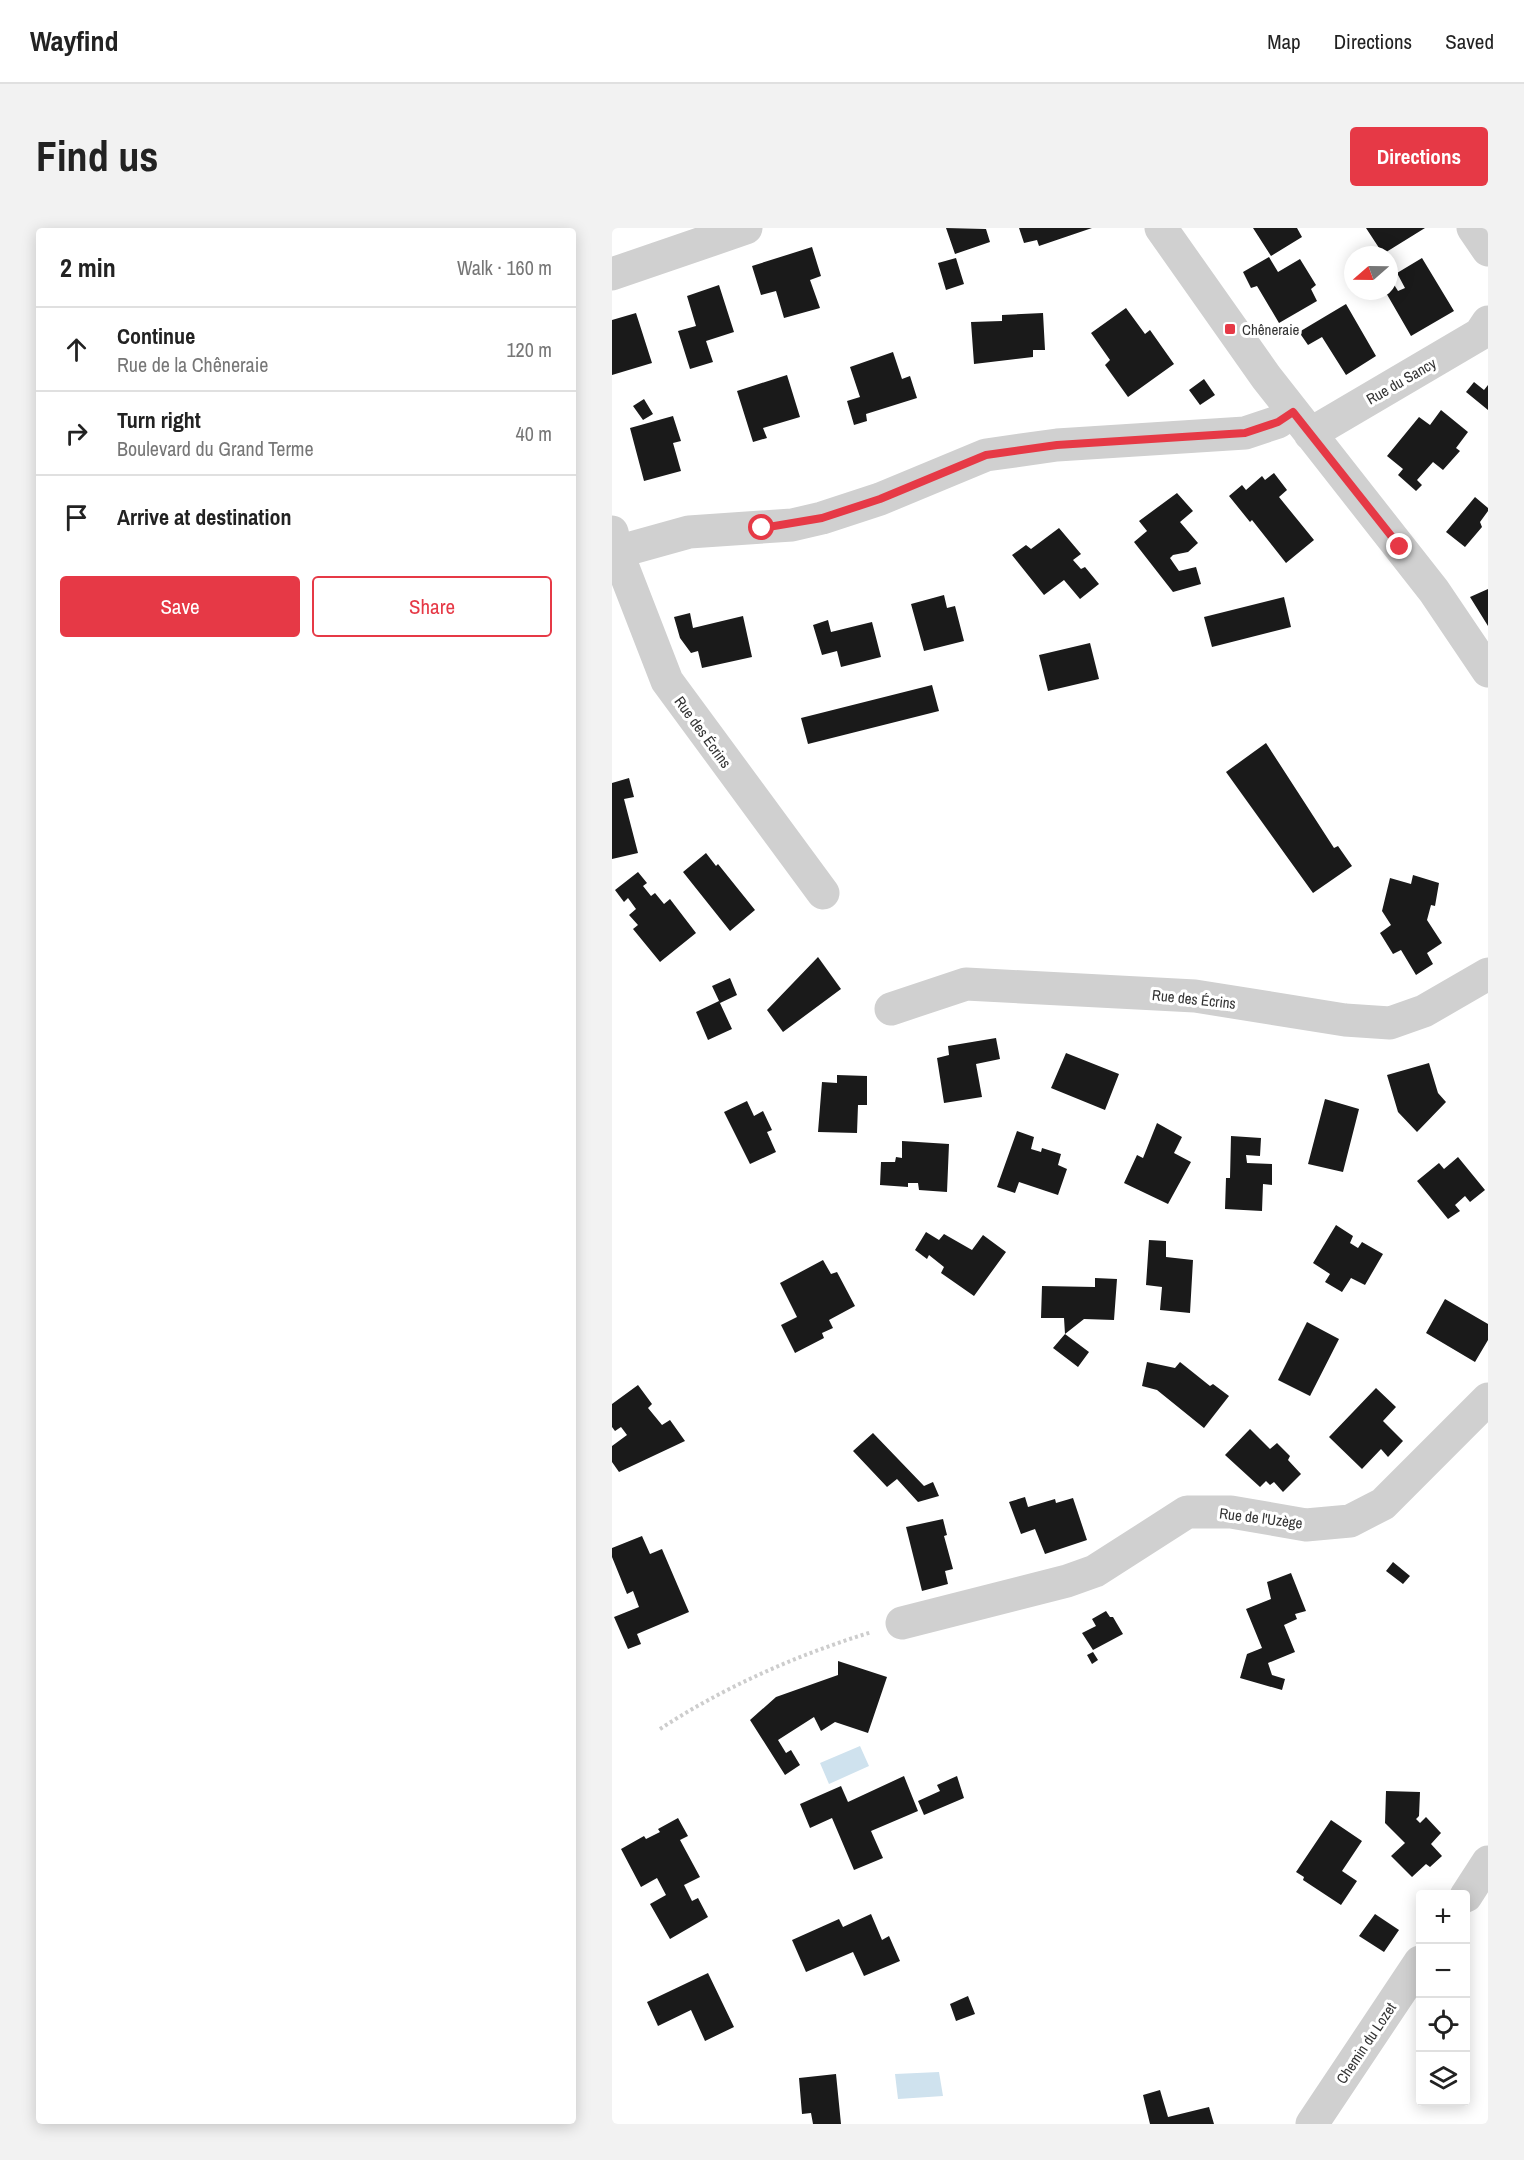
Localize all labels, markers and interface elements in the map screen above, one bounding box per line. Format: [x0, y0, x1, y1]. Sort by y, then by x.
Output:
text: Wayfind [30, 22, 118, 60]
text: Map [1267, 27, 1301, 56]
text: Directions [1334, 27, 1412, 56]
text: Saved [1445, 27, 1494, 56]
button: Directions [1350, 127, 1488, 186]
text: Find us [36, 128, 158, 184]
north arrow [1344, 246, 1398, 300]
text: 2 min [60, 250, 116, 285]
text: Walk · 160 m [457, 254, 552, 281]
place label: Chêneraie [1242, 319, 1300, 340]
text: Continue [117, 321, 195, 351]
marker: Chêneraie [1223, 322, 1237, 336]
icon: ahead [60, 333, 93, 366]
text: 120 m [506, 336, 552, 363]
text: Rue de la Chêneraie [117, 351, 268, 378]
street label: Rue du Sancy [1362, 352, 1440, 409]
text: Turn right [117, 405, 201, 435]
icon: right [60, 417, 93, 450]
text: 40 m [516, 420, 552, 447]
text: Boulevard du Grand Terme [117, 435, 314, 462]
icon: arrive [60, 501, 93, 534]
text: Arrive at destination [117, 502, 291, 532]
route start [748, 514, 774, 540]
route end [1386, 533, 1412, 559]
button: Save [60, 576, 300, 637]
button: Share [312, 576, 552, 637]
street label: Rue des Écrins [670, 692, 736, 772]
street label: Rue des Écrins [1151, 984, 1237, 1014]
street label: Rue de l'Uzège [1218, 1502, 1304, 1534]
map controls [1416, 1890, 1470, 2106]
button: + [1416, 1890, 1470, 1944]
button: − [1416, 1944, 1470, 1998]
street label: Chemin du Lozet [1331, 1998, 1401, 2088]
button: locate [1416, 1998, 1470, 2052]
button: layers [1416, 2052, 1470, 2106]

